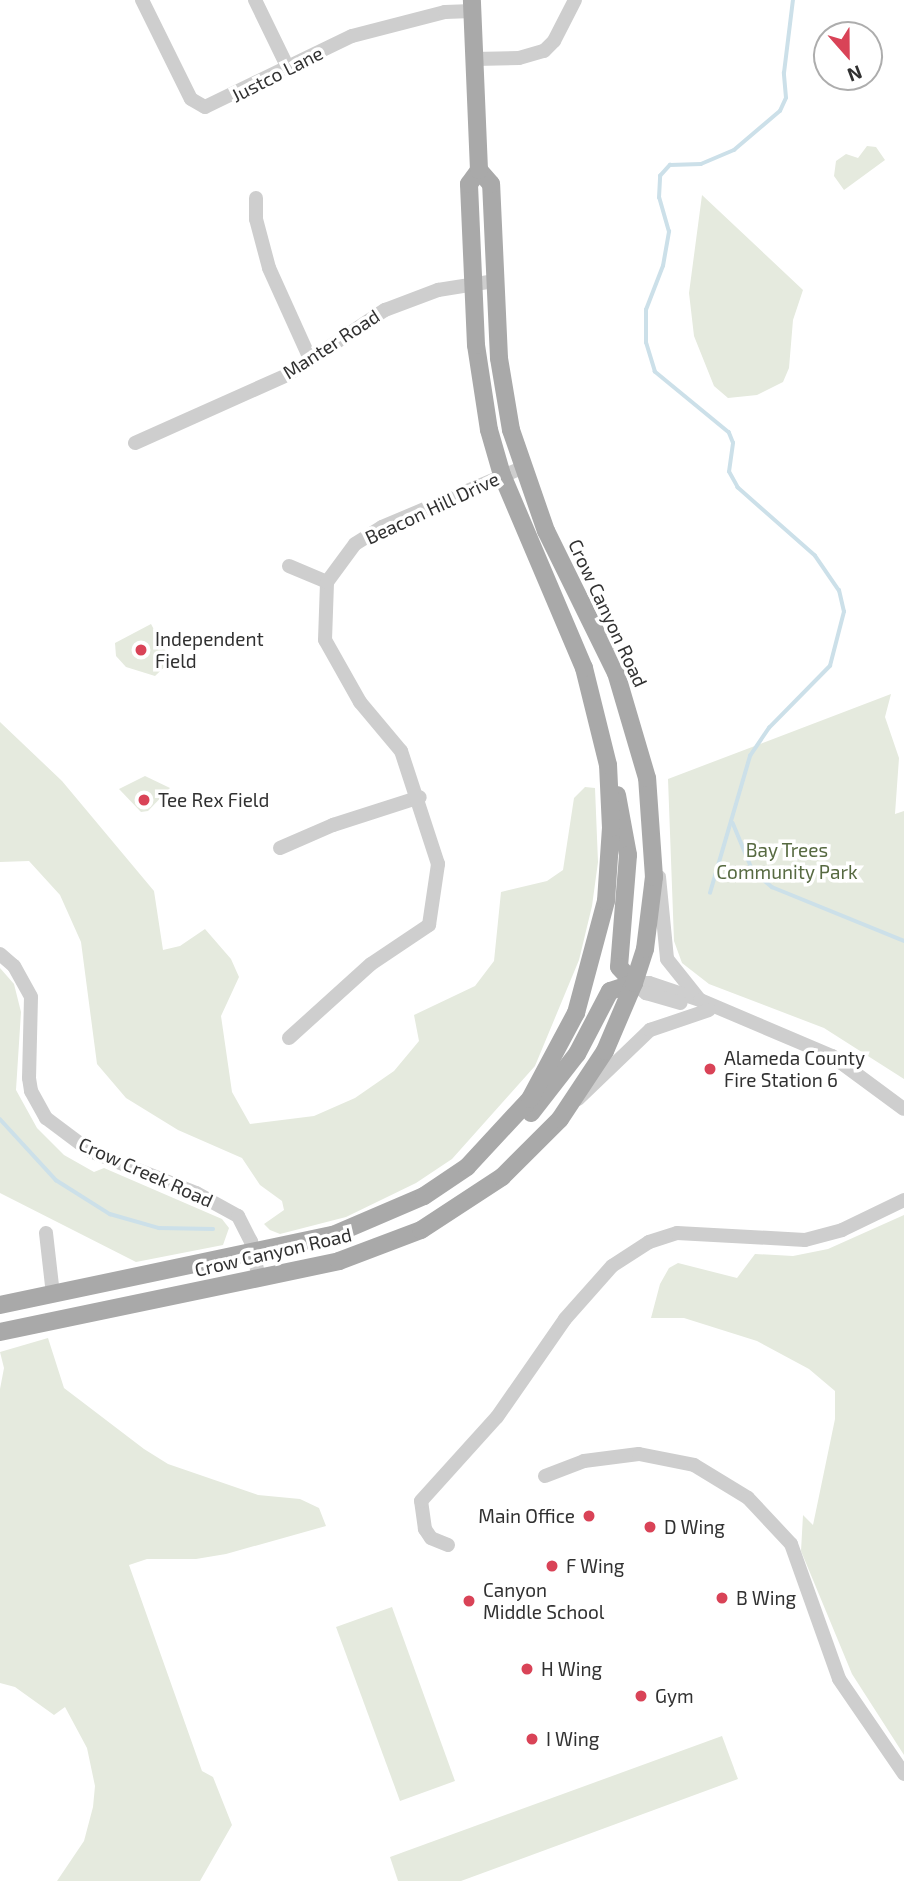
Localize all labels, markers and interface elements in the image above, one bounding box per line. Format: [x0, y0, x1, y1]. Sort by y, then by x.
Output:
north arrow [813, 21, 883, 91]
street label: Justco Lane [227, 41, 327, 107]
text: N [844, 61, 866, 87]
street label: Manter Road [278, 304, 384, 384]
street label: Beacon Hill Drive [361, 467, 503, 549]
street label: Crow Canyon Road [564, 535, 652, 691]
place label: Independent Field [155, 628, 264, 672]
marker: Independent Field [133, 642, 149, 658]
place label: Tee Rex Field [158, 789, 269, 811]
marker: Tee Rex Field [136, 792, 152, 808]
park label: Bay Trees Community Park [716, 839, 858, 883]
place label: Alameda County Fire Station 6 [724, 1047, 865, 1091]
marker: Alameda County Fire Station 6 [702, 1061, 718, 1077]
street label: Crow Creek Road [75, 1132, 217, 1212]
street label: Crow Canyon Road [192, 1223, 354, 1281]
place label: Main Office [478, 1505, 575, 1527]
marker: Main Office [581, 1508, 597, 1524]
place label: D Wing [664, 1516, 725, 1538]
marker: D Wing [642, 1519, 658, 1535]
place label: F Wing [566, 1555, 625, 1577]
marker: F Wing [544, 1558, 560, 1574]
place label: Canyon Middle School [483, 1579, 604, 1623]
place label: B Wing [736, 1587, 796, 1609]
marker: B Wing [714, 1590, 730, 1606]
marker: Canyon Middle School [461, 1593, 477, 1609]
place label: H Wing [541, 1658, 602, 1680]
marker: H Wing [519, 1661, 535, 1677]
place label: Gym [655, 1685, 694, 1707]
marker: Gym [633, 1688, 649, 1704]
place label: I Wing [546, 1728, 600, 1750]
marker: I Wing [524, 1731, 540, 1747]

